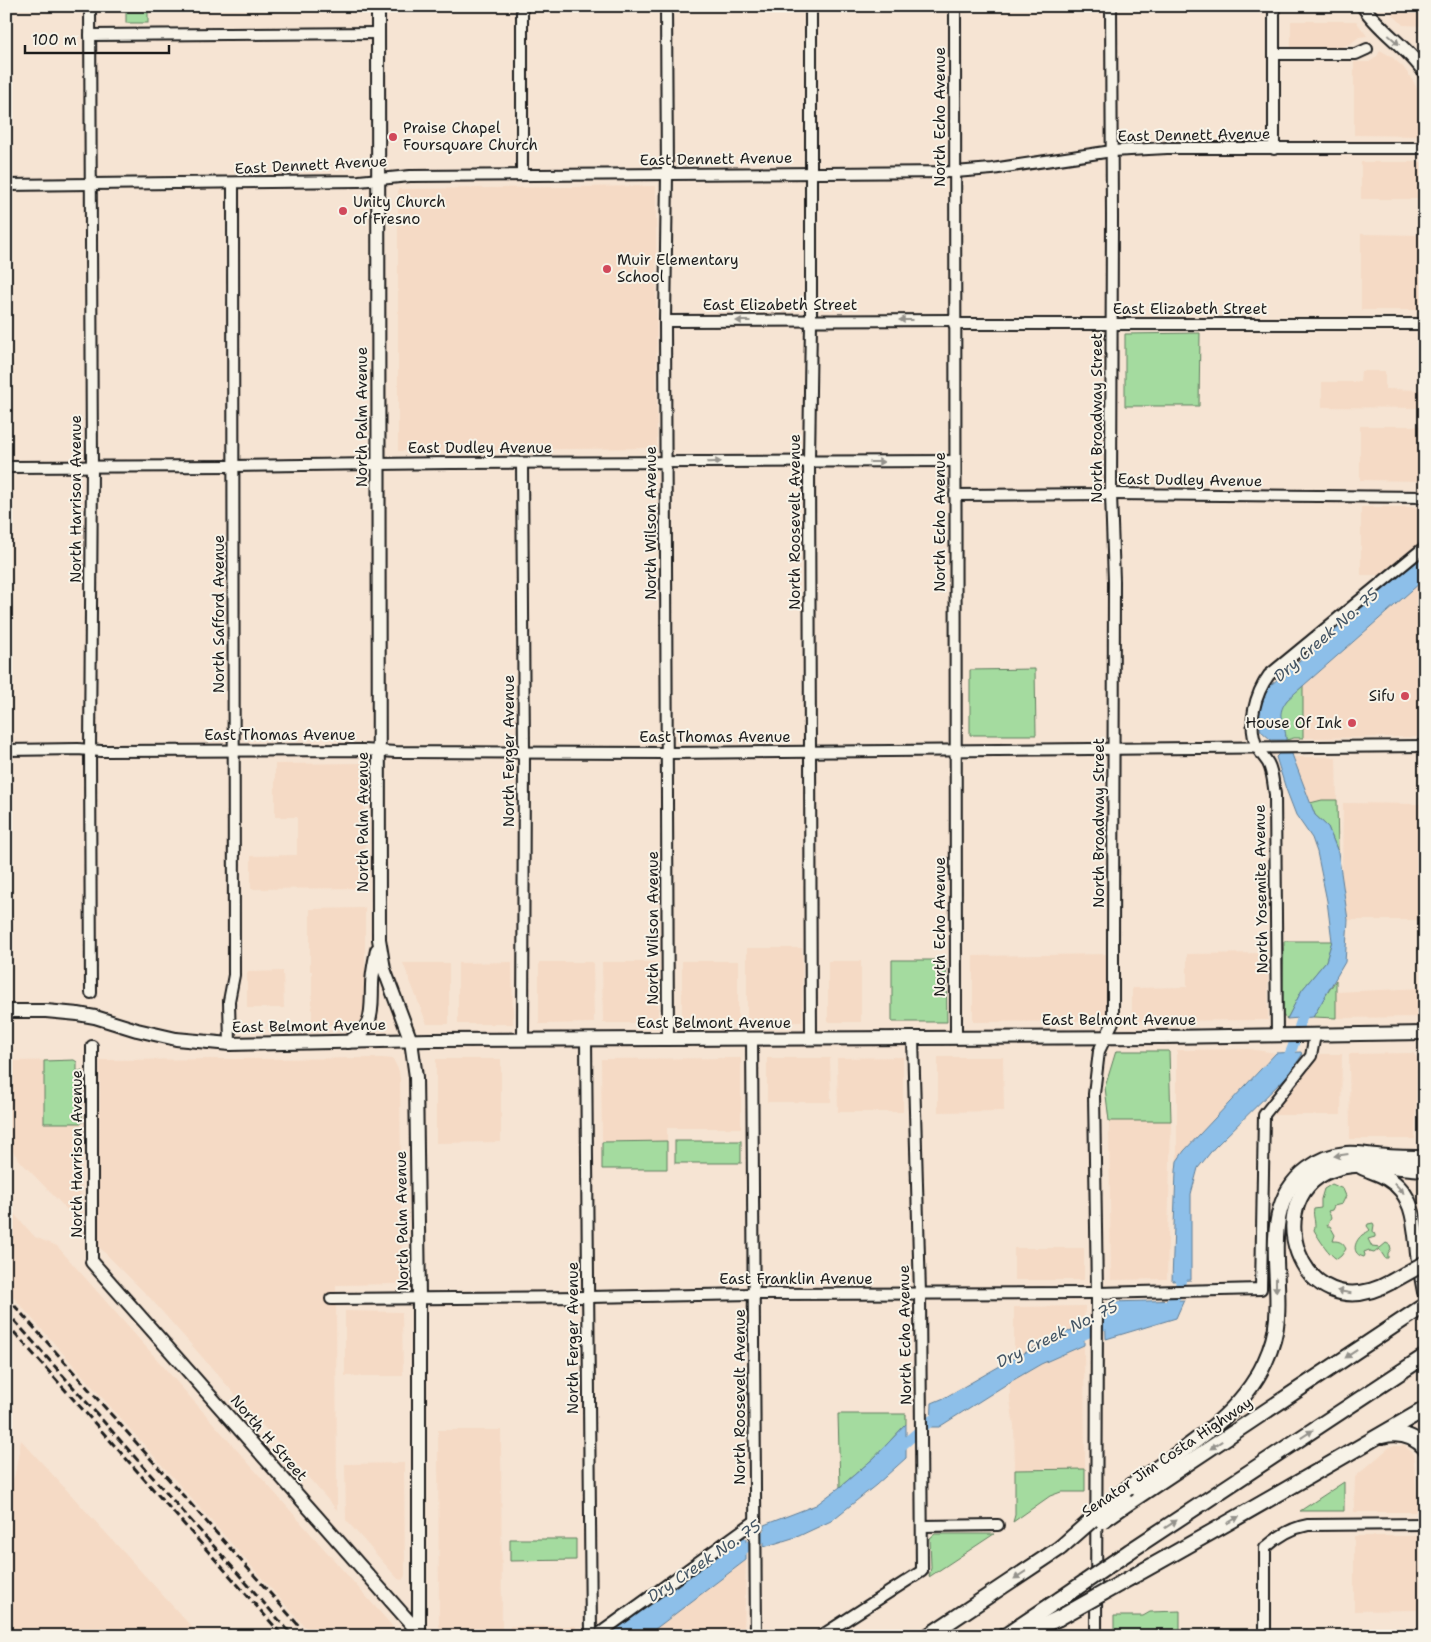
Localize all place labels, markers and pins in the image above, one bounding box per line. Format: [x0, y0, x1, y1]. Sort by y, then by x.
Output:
place label: Praise Chapel Foursquare Church [403, 118, 538, 155]
marker: Praise Chapel Foursquare Church [387, 131, 399, 143]
place label: Unity Church of Fresno [353, 192, 446, 229]
marker: Unity Church of Fresno [337, 205, 349, 217]
place label: Muir Elementary School [617, 250, 739, 287]
marker: Muir Elementary School [601, 263, 613, 275]
place label: Sifu [1369, 686, 1395, 706]
marker: Sifu [1399, 690, 1411, 702]
place label: House Of Ink [1246, 713, 1342, 733]
marker: House Of Ink [1346, 717, 1358, 729]

